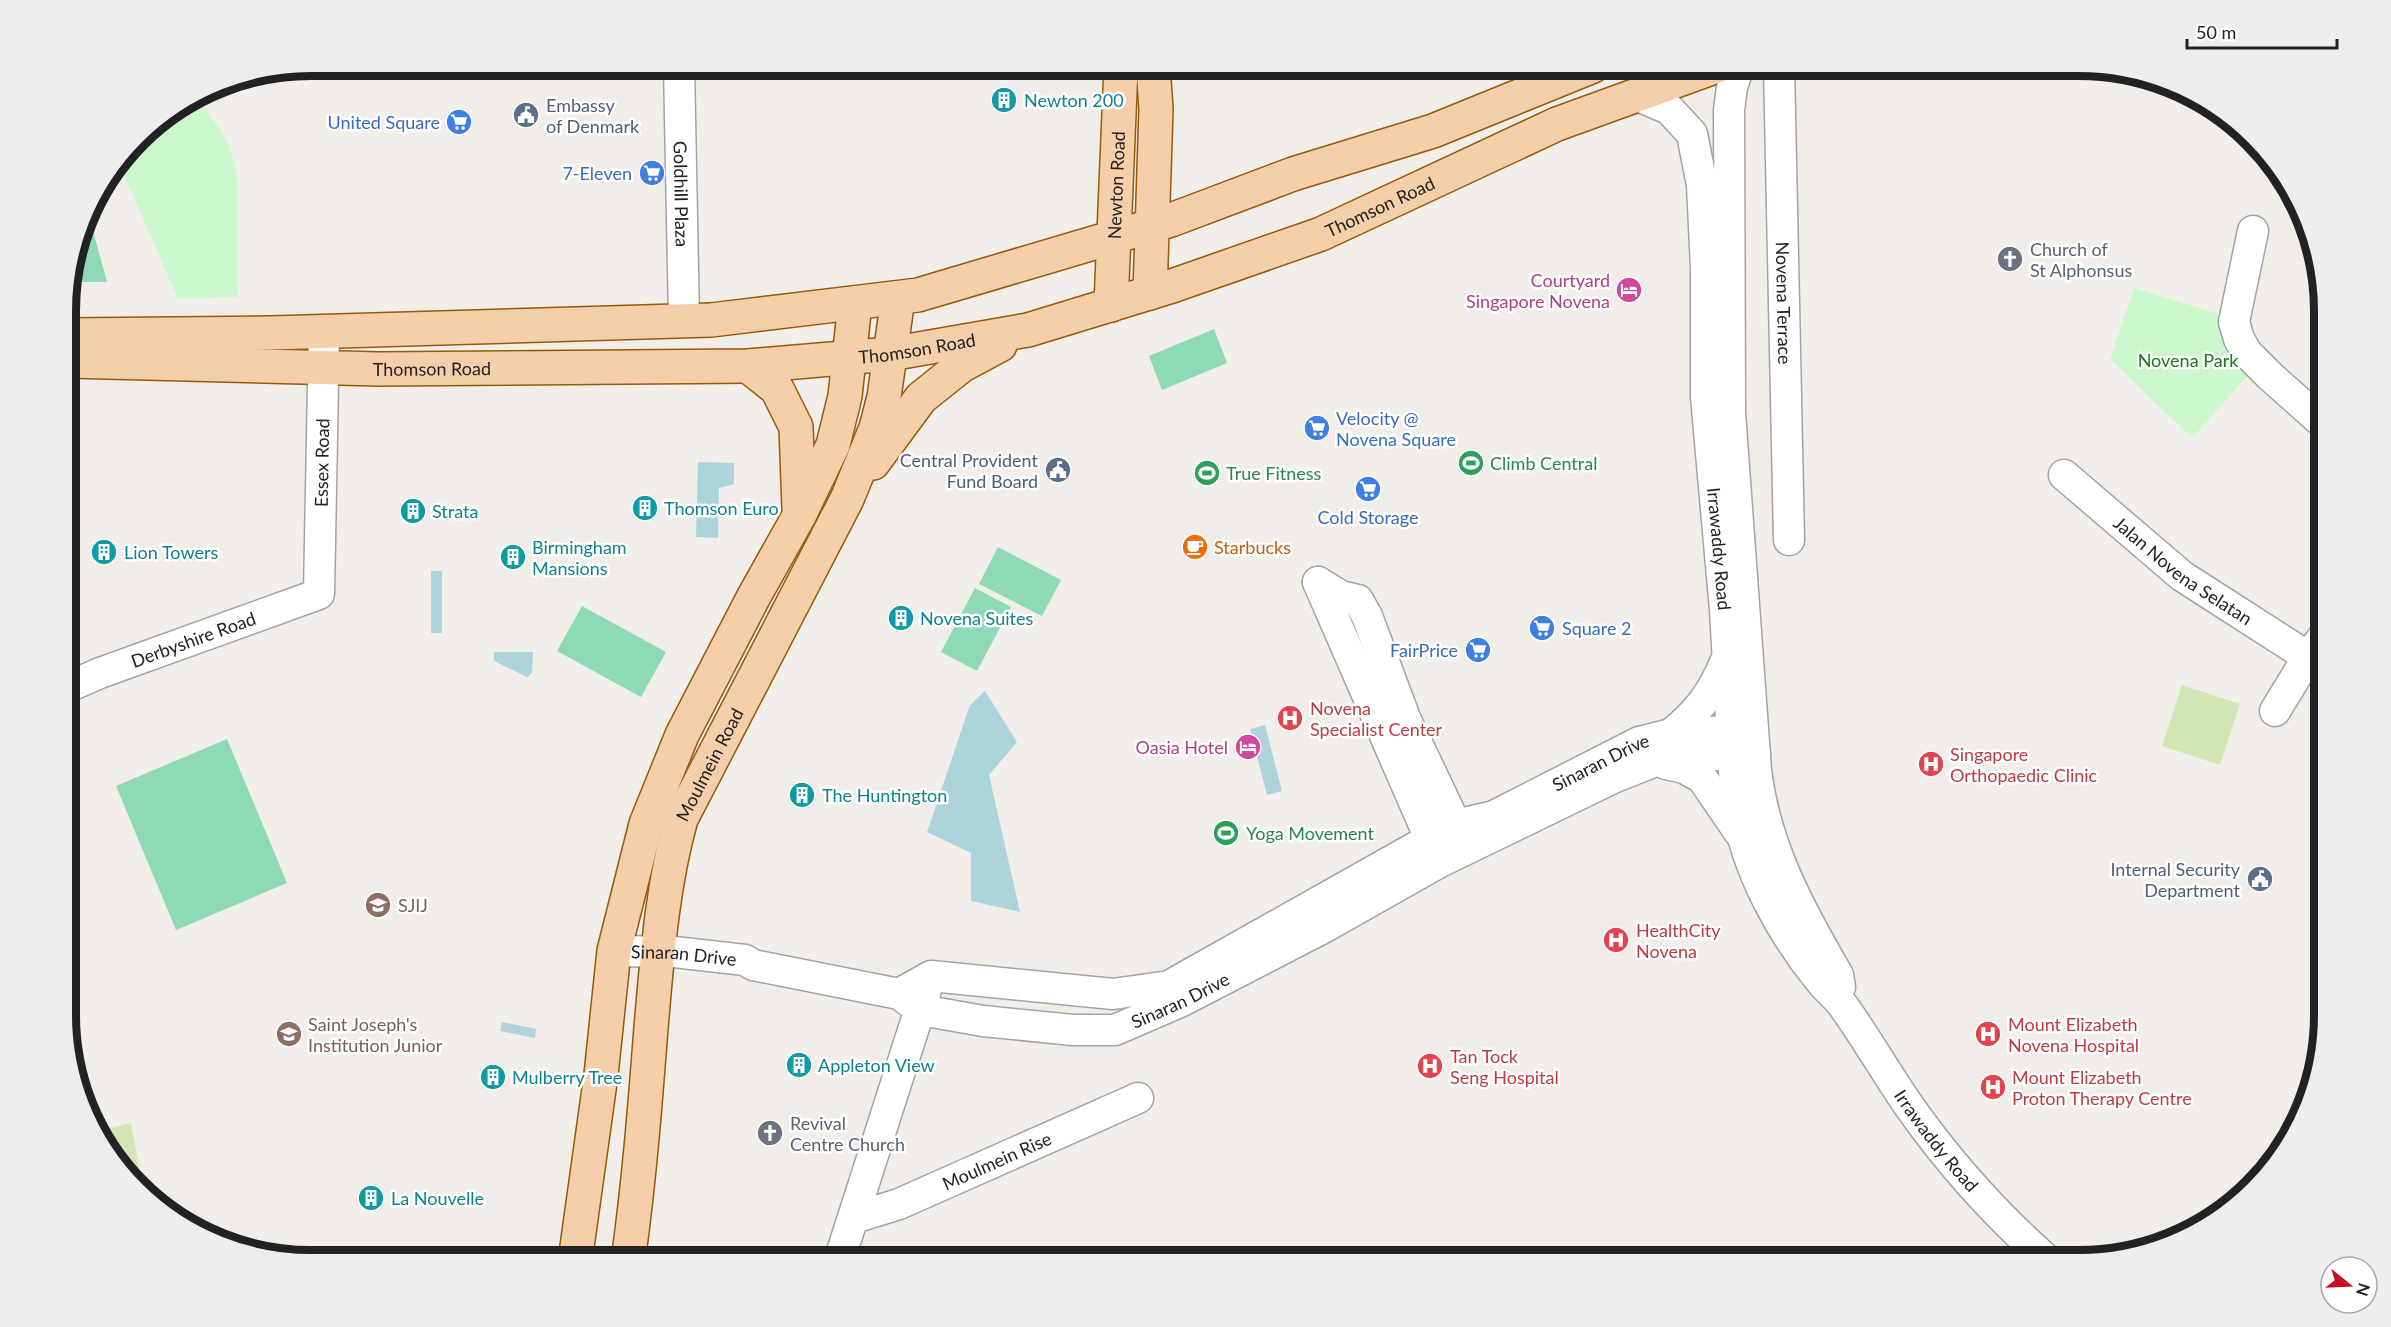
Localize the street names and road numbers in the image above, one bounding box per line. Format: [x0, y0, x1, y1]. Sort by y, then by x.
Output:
street label: Newton Road [1103, 131, 1129, 240]
street label: Goldhill Plaza [669, 141, 694, 247]
street label: Thomson Road [1322, 172, 1438, 242]
street label: Novena Terrace [1772, 241, 1796, 365]
street label: Thomson Road [857, 328, 977, 368]
street label: Thomson Road [373, 357, 491, 380]
street label: Essex Road [310, 418, 333, 507]
street label: Irrawaddy Road [1703, 486, 1736, 611]
street label: Jalan Novena Selatan [2109, 512, 2256, 629]
street label: Derbyshire Road [128, 607, 259, 672]
street label: Moulmein Road [671, 704, 748, 825]
street label: Sinaran Drive [1548, 729, 1651, 796]
street label: Sinaran Drive [631, 940, 738, 970]
street label: Sinaran Drive [1128, 967, 1233, 1033]
street label: Irrawaddy Road [1890, 1085, 1983, 1196]
street label: Moulmein Rise [939, 1127, 1055, 1194]

